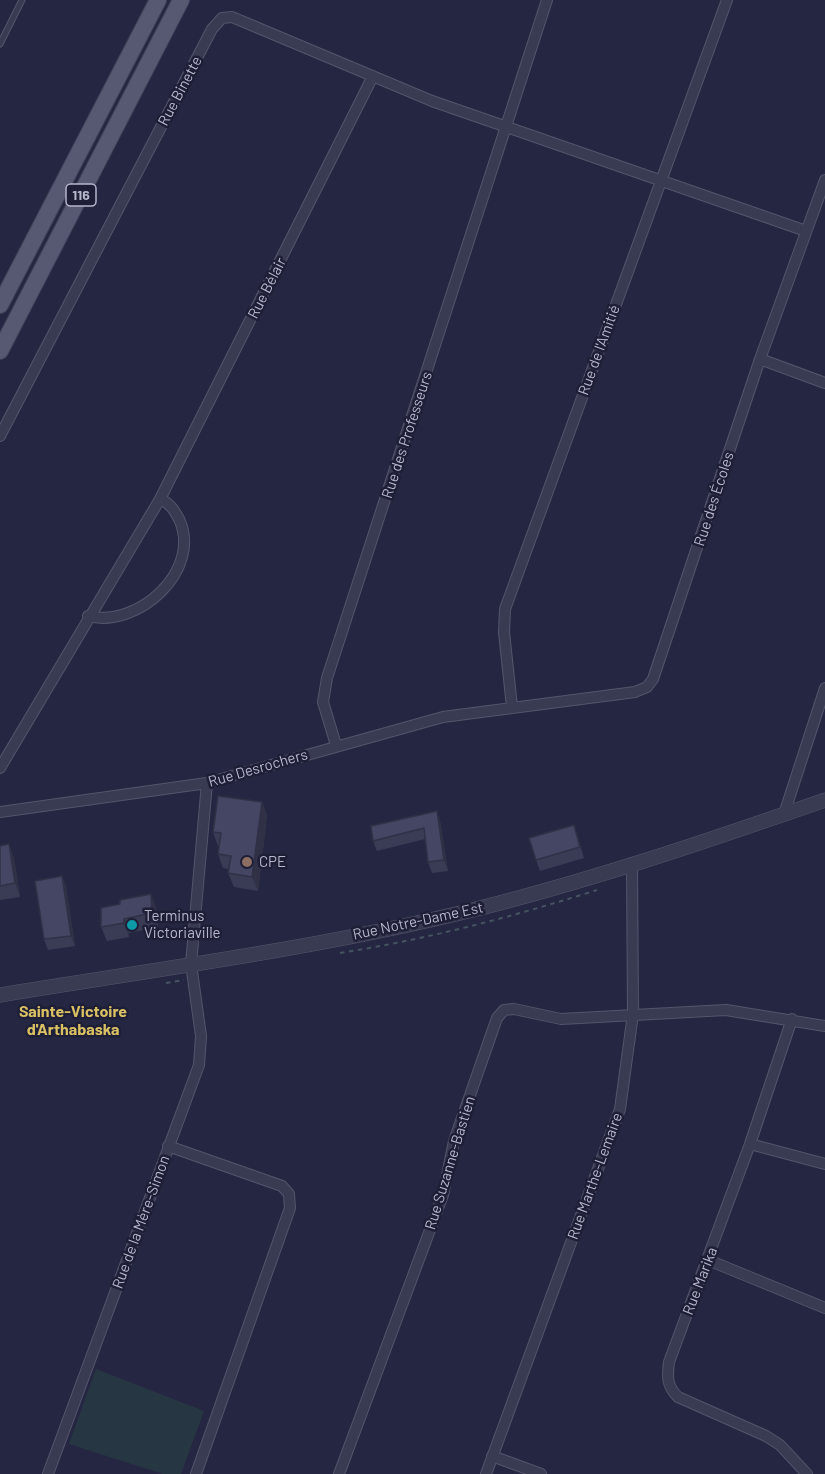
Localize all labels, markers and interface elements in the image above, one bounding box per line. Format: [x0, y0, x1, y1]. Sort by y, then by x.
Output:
street label: Rue Binette [154, 53, 206, 129]
road number: 116 [66, 184, 96, 206]
street label: Rue Bélair [244, 255, 290, 321]
street label: Rue de l'Amitié [574, 303, 624, 397]
street label: Rue des Professeurs [378, 369, 436, 501]
street label: Rue des Écoles [690, 450, 738, 548]
street label: Rue Desrochers [206, 745, 310, 791]
place label: CPE [259, 853, 286, 871]
marker: CPE [240, 855, 254, 869]
street label: Rue Notre-Dame Est [351, 898, 485, 944]
place label: Terminus Victoriaville [144, 907, 221, 942]
marker: Terminus Victoriaville [125, 918, 139, 932]
district label: Sainte-Victoire d'Arthabaska [19, 1002, 127, 1040]
street label: Rue Suzanne-Bastien [421, 1094, 479, 1232]
street label: Rue Marthe-Lemaire [564, 1110, 626, 1242]
street label: Rue de la Mère-Simon [108, 1153, 174, 1291]
street label: Rue Marika [679, 1245, 721, 1317]

